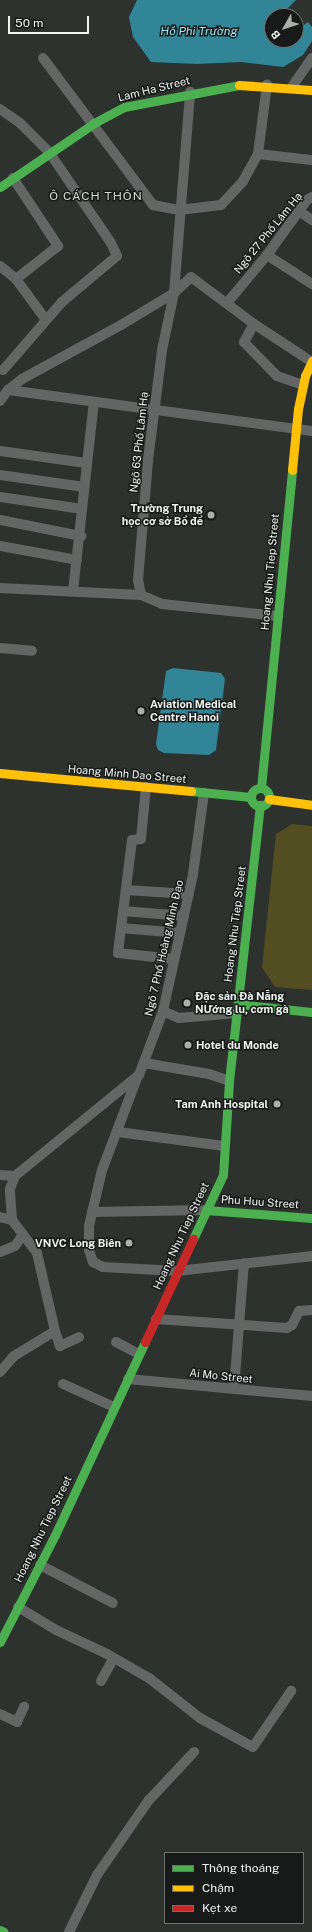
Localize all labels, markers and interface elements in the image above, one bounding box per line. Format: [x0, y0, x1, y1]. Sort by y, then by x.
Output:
scale bar [10, 8, 91, 34]
north arrow [264, 8, 304, 48]
text: 50 m [15, 16, 43, 30]
water label: Hồ Phi Trường [160, 25, 238, 39]
text: B [268, 28, 282, 42]
street label: Lam Ha Street [117, 74, 191, 104]
district label: Ô CÁCH THÔN [49, 190, 143, 204]
street label: Ngõ 27 Phố Lâm Hạ [231, 190, 305, 276]
street label: Ngõ 63 Phố Lâm Hạ [127, 391, 151, 493]
place label: Trường Trung học cơ sở Bồ đề [121, 502, 203, 528]
marker: Trường Trung học cơ sở Bồ đề [206, 510, 216, 520]
street label: Hoang Nhu Tiep Street [258, 513, 282, 631]
place label: Aviation Medical Centre Hanoi [150, 698, 237, 724]
marker: Aviation Medical Centre Hanoi [135, 705, 147, 717]
street label: Hoang Minh Dao Street [67, 762, 187, 786]
street label: Hoang Nhu Tiep Street [221, 865, 249, 983]
street label: Ngõ 7 Phố Hoàng Minh Đạo [142, 878, 186, 1018]
place label: Đặc sản Đà Nẵng NƯớng lu, cơm gà [195, 990, 289, 1016]
marker: Đặc sản Đà Nẵng NƯớng lu, cơm gà [182, 998, 192, 1008]
place label: Hotel du Monde [196, 1038, 279, 1052]
marker: Hotel du Monde [183, 1040, 193, 1050]
place label: Tam Anh Hospital [175, 1097, 268, 1111]
marker: Tam Anh Hospital [271, 1098, 283, 1110]
street label: Hoang Nhu Tiep Street [150, 1180, 212, 1292]
street label: Phu Huu Street [220, 1193, 300, 1211]
place label: VNVC Long Biên [35, 1236, 121, 1250]
marker: VNVC Long Biên [124, 1238, 134, 1248]
street label: Ai Mo Street [189, 1366, 253, 1386]
street label: Hoang Nhu Tiep Street [11, 1474, 75, 1584]
legend [164, 1852, 304, 1924]
text: Thông thoáng [202, 1861, 279, 1875]
text: Chậm [202, 1881, 234, 1895]
text: Kẹt xe [202, 1901, 237, 1915]

